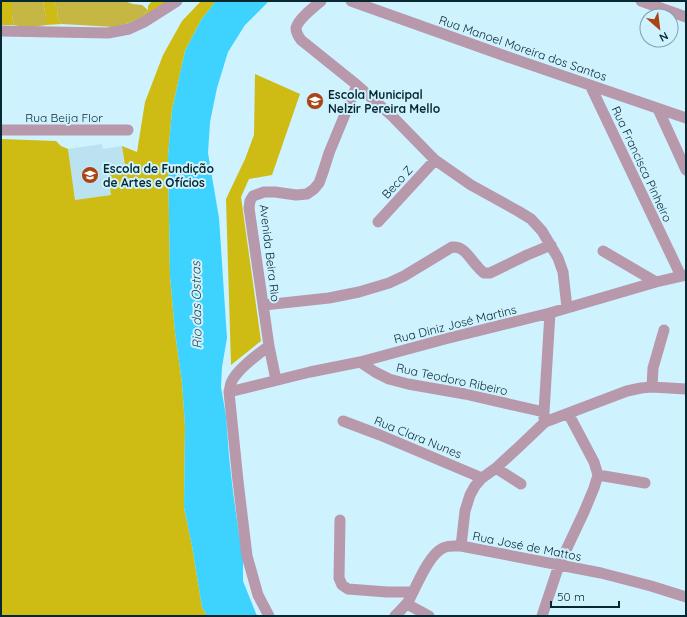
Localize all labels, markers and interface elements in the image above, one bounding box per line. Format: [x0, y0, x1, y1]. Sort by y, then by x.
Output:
north arrow [639, 8, 679, 48]
street label: Rua Manoel Moreira dos Santos [437, 12, 609, 84]
text: N [657, 29, 671, 45]
place label: Escola Municipal Nelzir Pereira Mello [328, 87, 441, 116]
school or university icon: Escola Municipal Nelzir Pereira Mello [305, 91, 325, 111]
street label: Rua Francisca Pinheiro [609, 104, 675, 224]
street label: Rua Beija Flor [25, 110, 103, 125]
place label: Escola de Fundição de Artes e Ofícios [103, 161, 214, 190]
street label: Beco Z [378, 162, 416, 202]
school or university icon: Escola de Fundição de Artes e Ofícios [80, 165, 100, 185]
street label: Avenida Beira Rio [257, 204, 283, 302]
water label: Rio das Ostras [187, 260, 205, 349]
street label: Rua Diniz José Martins [392, 301, 518, 346]
street label: Rua Teodoro Ribeiro [395, 360, 509, 398]
street label: Rua Clara Nunes [372, 413, 464, 462]
street label: Rua José de Mattos [471, 528, 583, 564]
scale bar [551, 583, 619, 609]
text: 50 m [557, 589, 585, 604]

